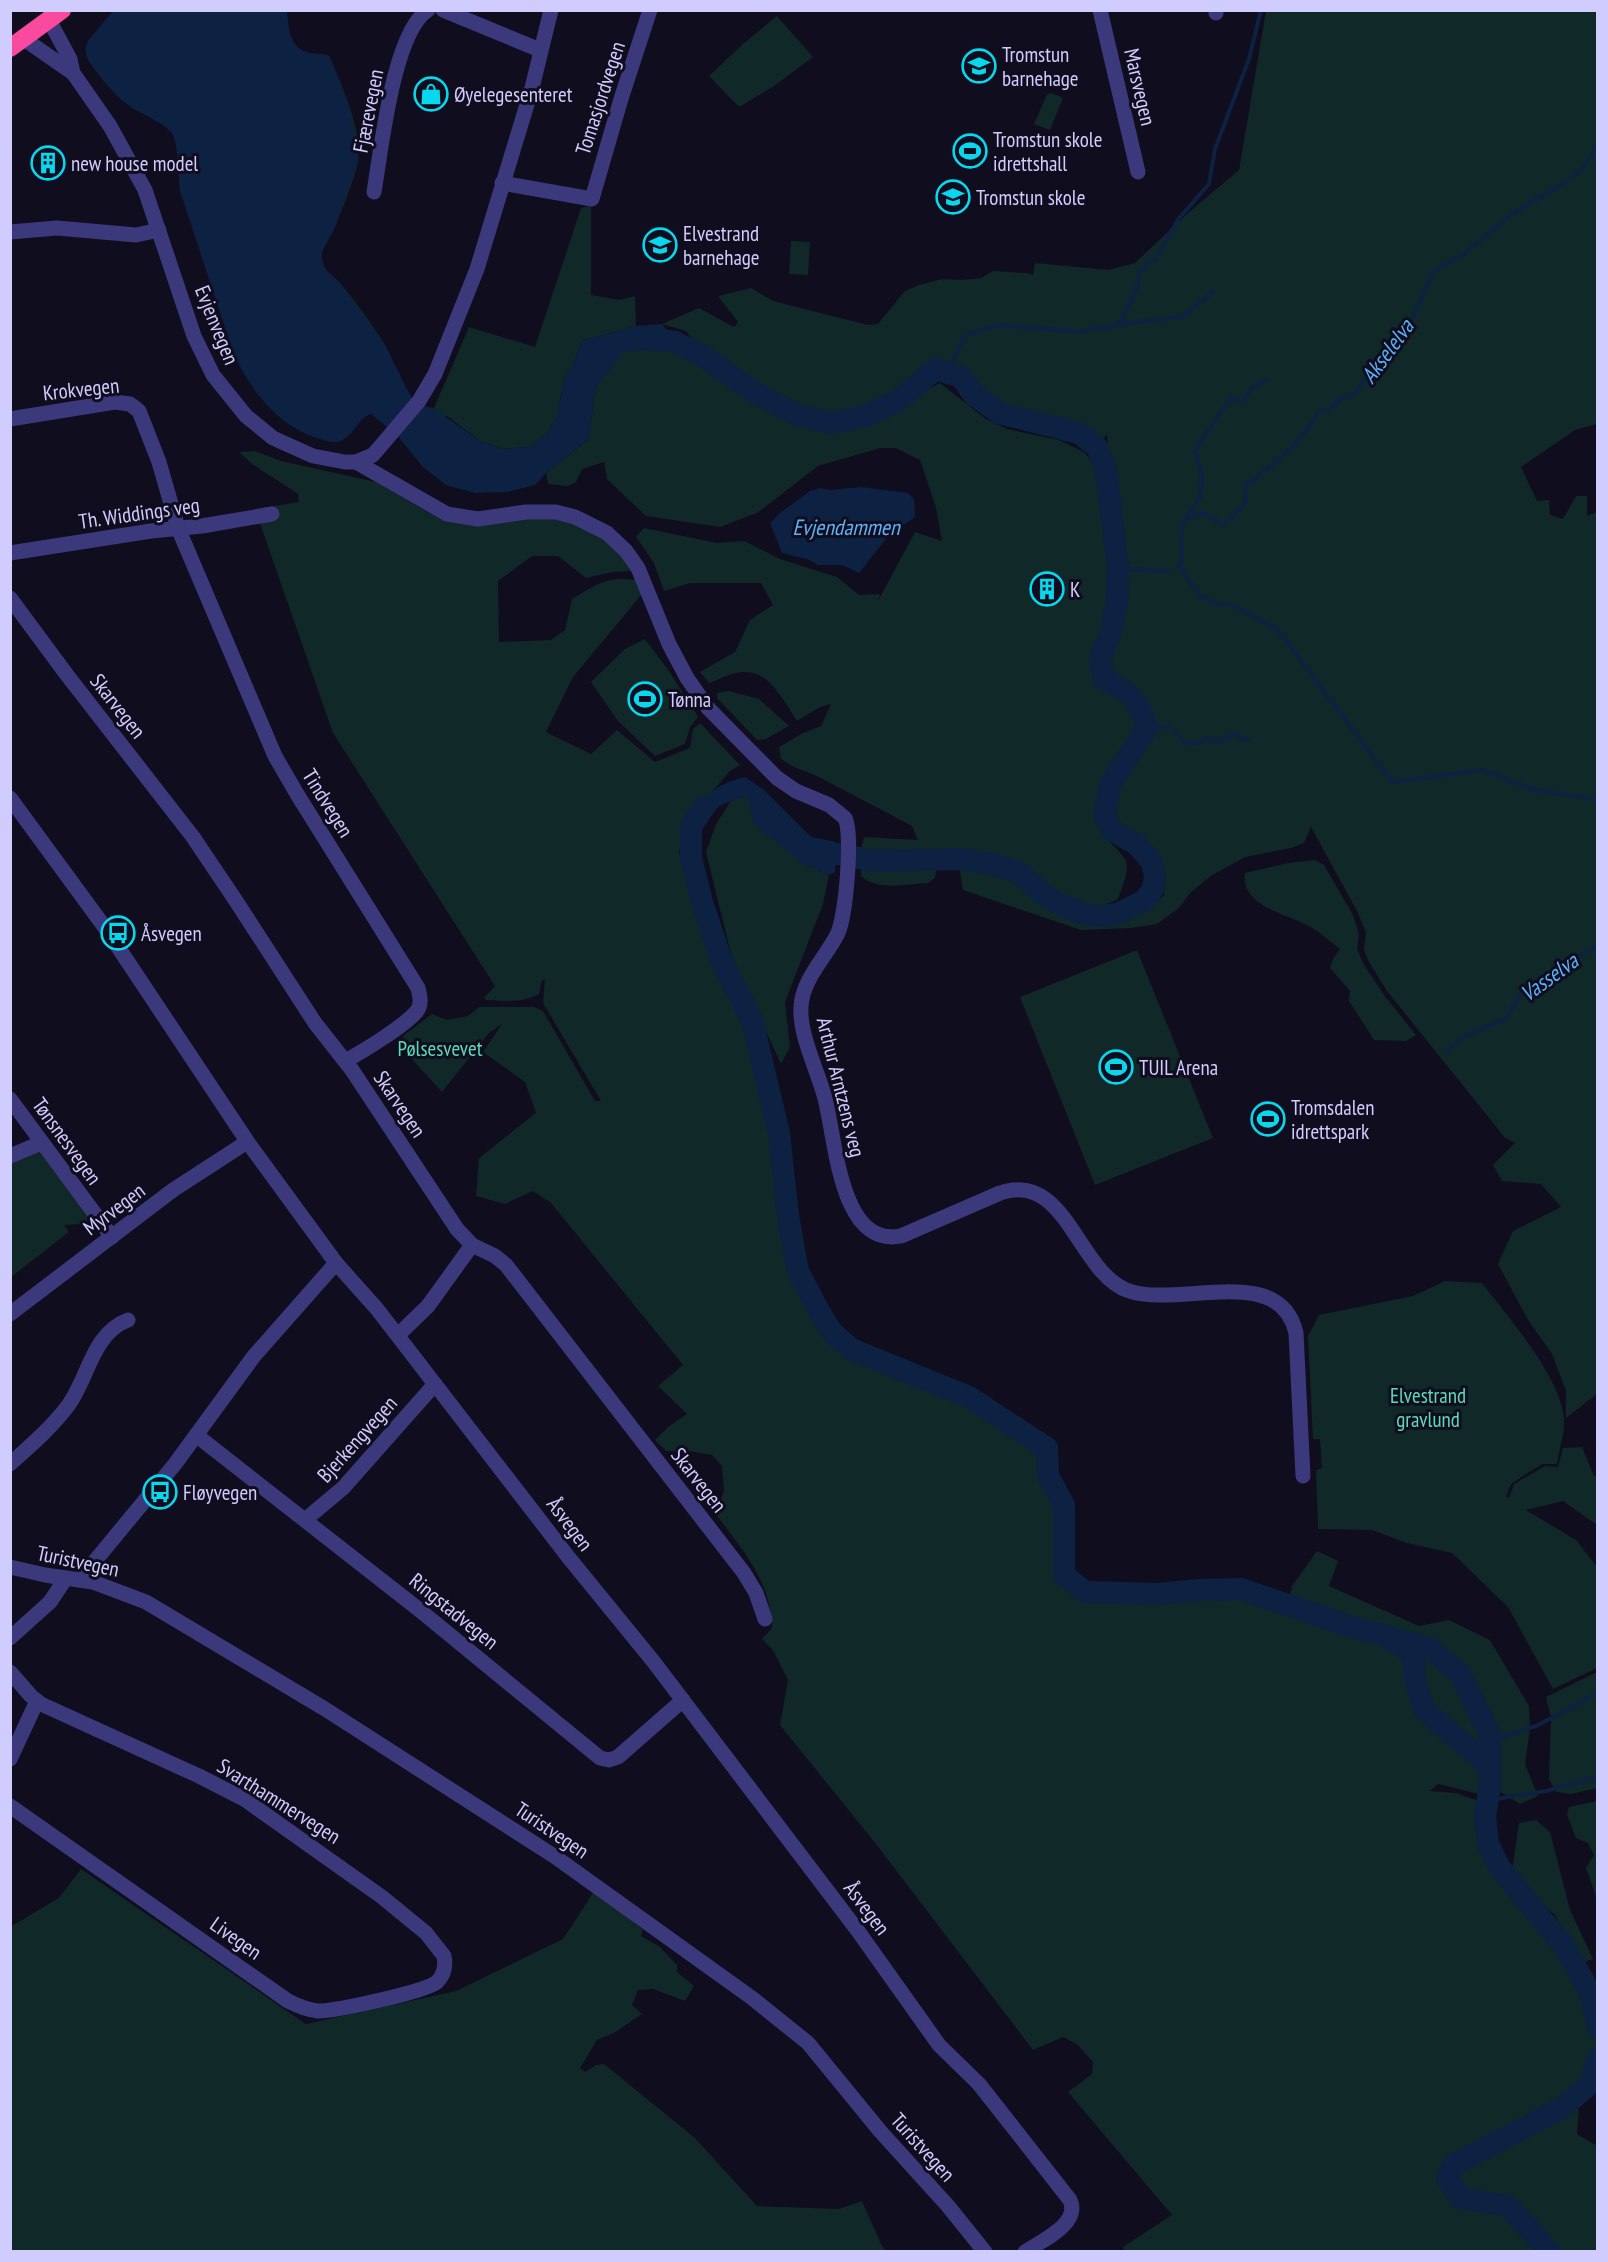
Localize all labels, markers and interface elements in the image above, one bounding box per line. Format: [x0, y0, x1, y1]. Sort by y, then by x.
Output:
street label: Tomasjordvegen [569, 38, 631, 158]
place label: Tromstun barnehage [1002, 41, 1079, 92]
street label: Marsvegen [1118, 46, 1162, 128]
school or university icon: Tromstun barnehage [961, 48, 997, 84]
street label: Fjærevegen [347, 67, 389, 155]
shop icon: Øyelegesenteret [413, 76, 449, 112]
place label: Øyelegesenteret [454, 81, 573, 108]
place label: Tromstun skole idrettshall [993, 126, 1102, 177]
sports icon: Tromstun skole idrettshall [952, 133, 988, 169]
building icon: new house model [30, 145, 66, 181]
place label: new house model [71, 150, 198, 177]
school or university icon: Tromstun skole [935, 179, 971, 215]
place label: Tromstun skole [976, 184, 1085, 211]
place label: Elvestrand barnehage [683, 220, 760, 271]
school or university icon: Elvestrand barnehage [642, 227, 678, 263]
street label: Evjenvegen [189, 281, 245, 369]
water label: Akselelva [1354, 313, 1420, 388]
street label: Krokvegen [42, 372, 120, 406]
street label: Th. Widdings veg [77, 491, 201, 535]
water label: Evjendammen [792, 513, 901, 541]
building icon: K [1029, 571, 1065, 607]
place label: K [1070, 576, 1080, 603]
street label: Skarvegen [84, 668, 152, 744]
sports icon: Tønna [627, 681, 663, 717]
place label: Tønna [668, 686, 711, 713]
street label: Tindvegen [296, 764, 360, 842]
bus stop icon: Åsvegen [100, 915, 136, 951]
place label: Åsvegen [141, 920, 202, 947]
water label: Vasselva [1515, 946, 1584, 1007]
street label: Arthur Arntzens veg [811, 1014, 871, 1160]
park label: Pølsesvevet [398, 1035, 483, 1062]
sports icon: TUIL Arena [1098, 1049, 1134, 1085]
place label: TUIL Arena [1139, 1054, 1218, 1081]
street label: Skarvegen [368, 1065, 432, 1143]
street label: Tønsnesvegen [26, 1092, 108, 1190]
place label: Tromsdalen idrettspark [1291, 1094, 1374, 1145]
sports icon: Tromsdalen idrettspark [1250, 1101, 1286, 1137]
street label: Myrvegen [78, 1177, 150, 1241]
park label: Elvestrand gravlund [1390, 1382, 1466, 1433]
street label: Bjerkengvegen [311, 1390, 403, 1488]
street label: Skarvegen [665, 1442, 733, 1518]
bus stop icon: Fløyvegen [142, 1474, 178, 1510]
place label: Fløyvegen [183, 1479, 257, 1506]
street label: Åsvegen [541, 1492, 599, 1556]
street label: Turistvegen [34, 1539, 122, 1583]
street label: Ringstadvegen [404, 1567, 504, 1655]
street label: Svarthammervegen [212, 1752, 346, 1850]
street label: Turistvegen [510, 1795, 594, 1865]
street label: Åsvegen [838, 1876, 896, 1940]
street label: Livegen [205, 1911, 267, 1965]
street label: Turistvegen [885, 2107, 961, 2187]

